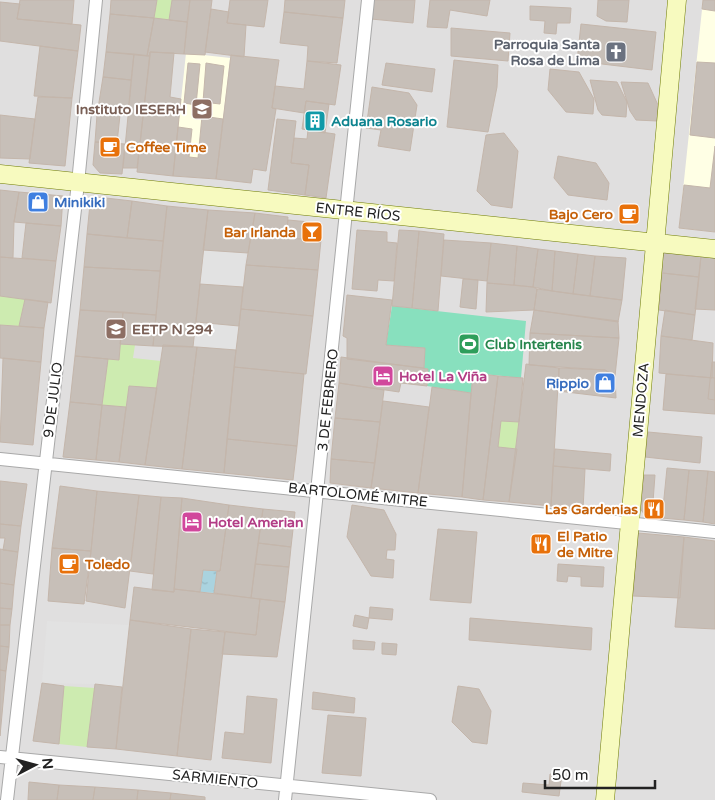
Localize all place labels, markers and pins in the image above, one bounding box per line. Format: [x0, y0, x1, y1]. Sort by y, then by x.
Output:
place label: Parroquia Santa Rosa de Lima [494, 36, 600, 69]
church icon: Parroquia Santa Rosa de Lima [604, 40, 628, 64]
school or university icon: Instituto IESERH [190, 97, 214, 121]
place label: Instituto IESERH [76, 101, 186, 118]
building icon: Aduana Rosario [303, 109, 327, 133]
place label: Aduana Rosario [331, 113, 437, 130]
cafe icon: Coffee Time [98, 135, 122, 159]
place label: Coffee Time [126, 139, 207, 156]
shop icon: Minikiki [26, 190, 50, 214]
place label: Minikiki [54, 194, 105, 211]
cafe icon: Bajo Cero [617, 202, 641, 226]
place label: Bajo Cero [549, 206, 613, 223]
bar icon: Bar Irlanda [300, 220, 324, 244]
place label: Bar Irlanda [224, 224, 296, 241]
school or university icon: EETP N 294 [104, 317, 128, 341]
place label: EETP N 294 [132, 321, 213, 338]
sports icon: Club Intertenis [457, 332, 481, 356]
place label: Club Intertenis [485, 336, 582, 353]
hotel icon: Hotel La Viña [371, 364, 395, 388]
place label: Hotel La Viña [399, 368, 487, 385]
shop icon: Rippio [593, 371, 617, 395]
place label: Rippio [546, 375, 589, 392]
restaurant icon: Las Gardenias [642, 497, 666, 521]
place label: Las Gardenias [545, 501, 638, 518]
hotel icon: Hotel Amerian [180, 510, 204, 534]
place label: Hotel Amerian [208, 514, 304, 531]
place label: El Patio de Mitre [557, 528, 613, 561]
restaurant icon: El Patio de Mitre [529, 532, 553, 556]
cafe icon: Toledo [57, 552, 81, 576]
place label: Toledo [84, 556, 130, 573]

